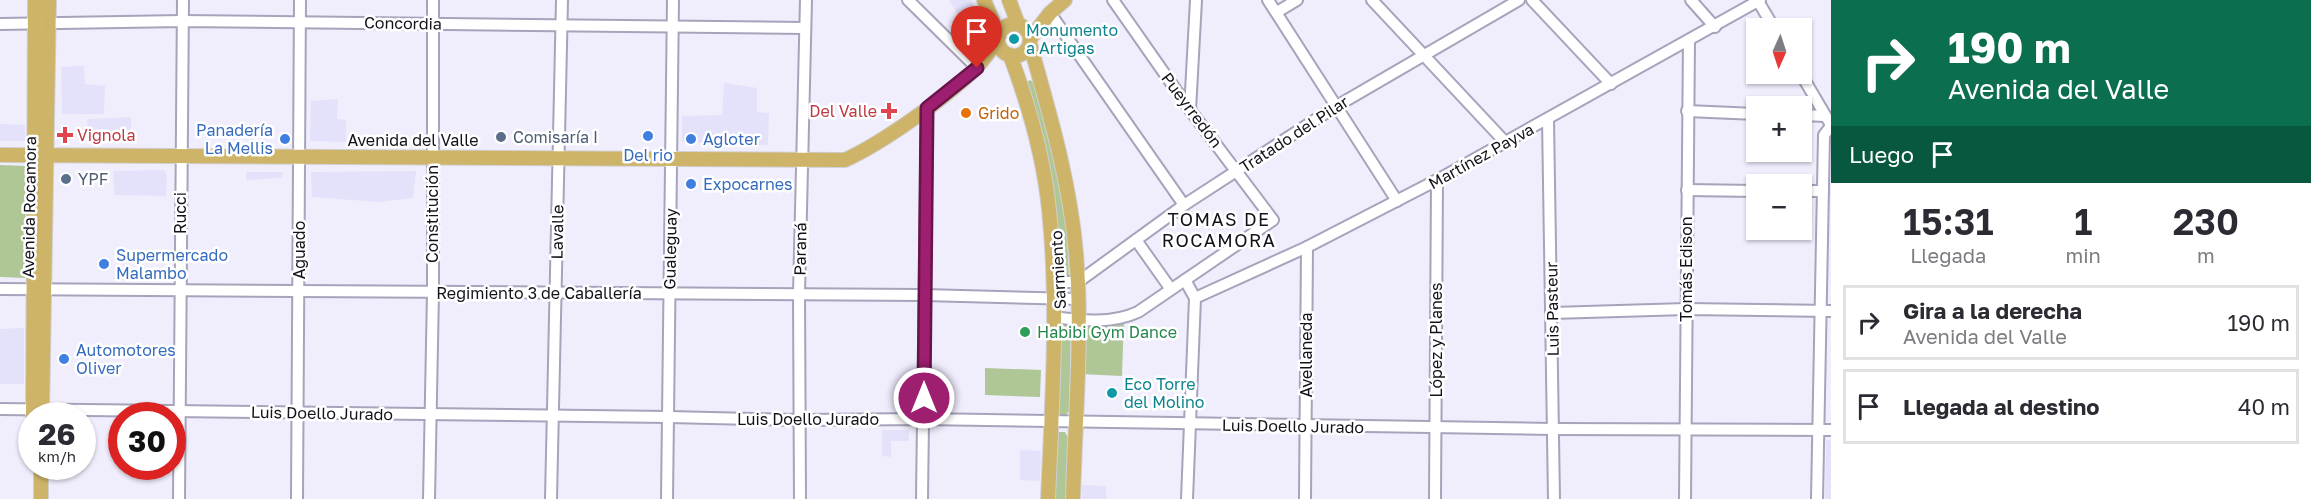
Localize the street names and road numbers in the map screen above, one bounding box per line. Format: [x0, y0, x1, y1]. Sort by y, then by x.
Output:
street label: Concordia [364, 12, 442, 34]
street label: Pueyrredón [1157, 68, 1227, 152]
street label: Tratado del Pilar [1236, 91, 1352, 177]
street label: Martínez Payva [1425, 119, 1537, 193]
street label: Avenida del Valle [347, 130, 479, 150]
street label: Avenida Rocamora [18, 136, 40, 278]
street label: Constitución [422, 165, 442, 263]
street label: Rucci [170, 192, 190, 234]
street label: Lavalle [547, 204, 567, 260]
street label: Gualeguay [659, 208, 681, 290]
street label: Tomás Edison [1676, 216, 1696, 322]
street label: Aguado [289, 221, 309, 279]
street label: Paraná [790, 222, 810, 276]
street label: Sarmiento [1046, 230, 1070, 310]
street label: Luis Pasteur [1541, 261, 1563, 357]
street label: López y Planes [1426, 282, 1446, 398]
street label: Regimiento 3 de Caballería [436, 283, 642, 303]
street label: Avellaneda [1296, 313, 1316, 397]
street label: Luis Doello Jurado [251, 402, 393, 424]
street label: Luis Doello Jurado [737, 409, 879, 429]
street label: Luis Doello Jurado [1222, 415, 1364, 437]

